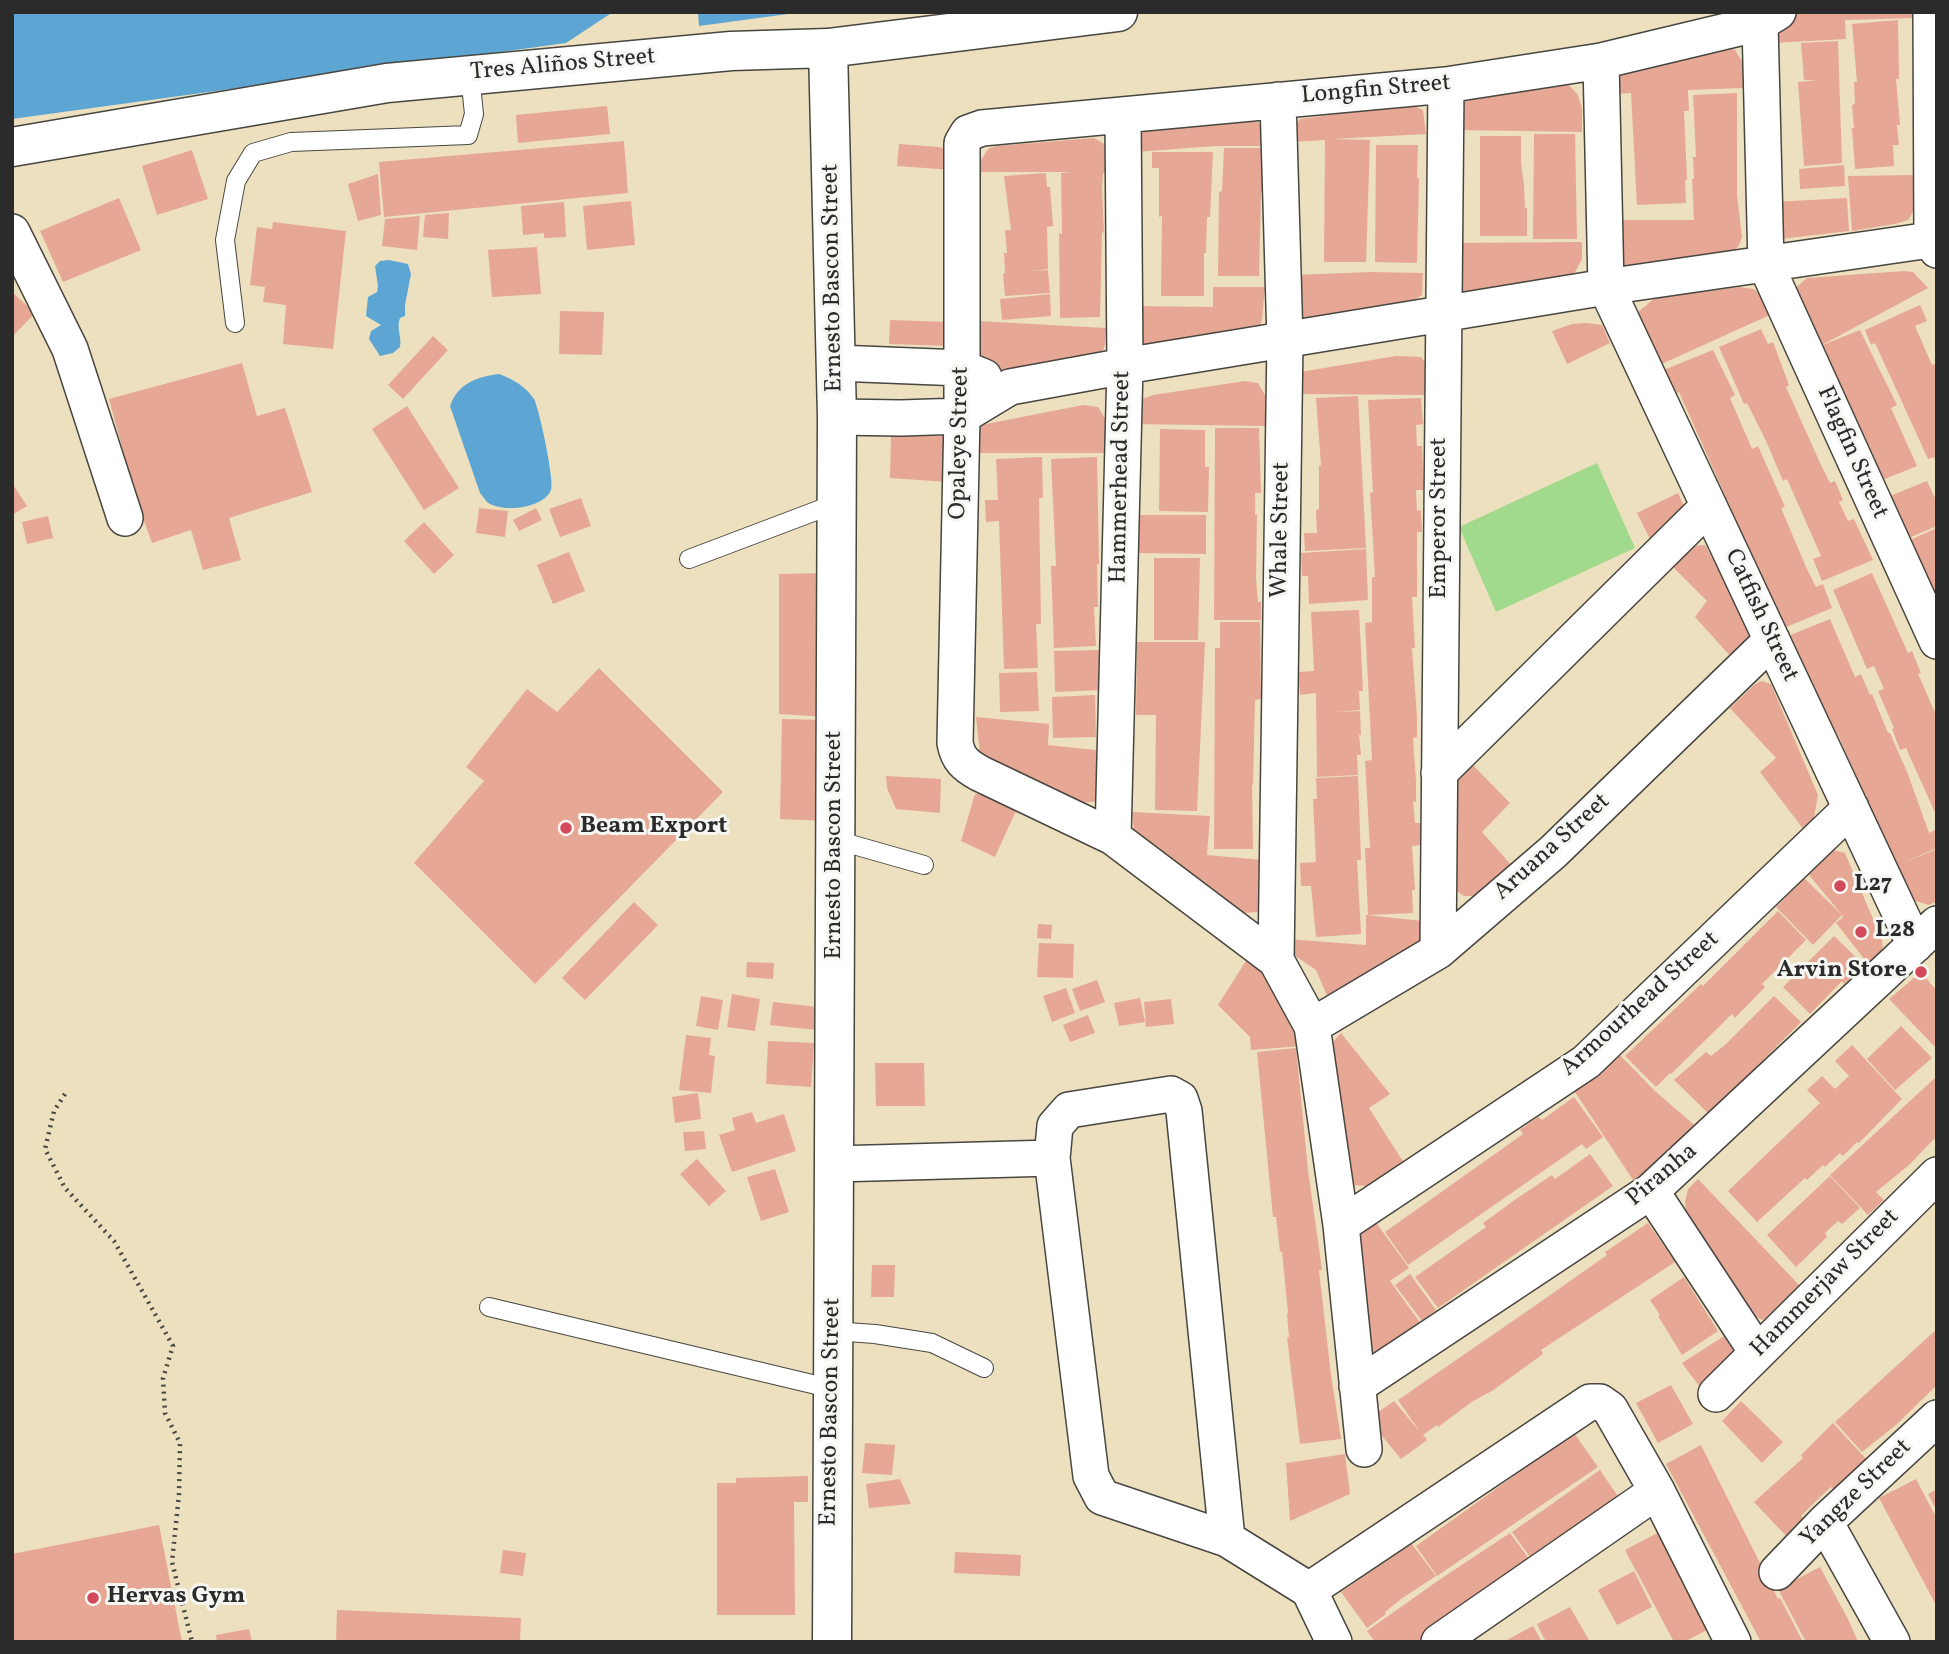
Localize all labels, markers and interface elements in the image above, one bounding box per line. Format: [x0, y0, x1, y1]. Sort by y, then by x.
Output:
street label: Tres Aliños Street [469, 44, 657, 88]
street label: Longfin Street [1300, 70, 1452, 112]
street label: Ernesto Bascon Street [818, 163, 850, 393]
street label: Opaleye Street [945, 366, 977, 520]
street label: Hammerhead Street [1106, 370, 1138, 584]
street label: Flagfin Street [1809, 382, 1893, 524]
street label: Emperor Street [1427, 437, 1455, 599]
street label: Whale Street [1266, 462, 1298, 598]
street label: Catfish Street [1717, 545, 1803, 687]
street label: Ernesto Bascon Street [822, 731, 850, 959]
street label: Aruana Street [1489, 788, 1617, 908]
place label: Beam Export [580, 814, 727, 842]
marker: Beam Export [558, 820, 574, 836]
place label: L27 [1854, 872, 1892, 900]
marker: L27 [1832, 878, 1848, 894]
place label: L28 [1875, 918, 1915, 946]
marker: L28 [1853, 924, 1869, 940]
street label: Armourhead Street [1556, 926, 1726, 1084]
place label: Arvin Store [1777, 958, 1907, 986]
marker: Arvin Store [1913, 964, 1929, 980]
street label: Piranha [1622, 1138, 1704, 1214]
street label: Hammerjaw Street [1746, 1204, 1906, 1364]
street label: Ernesto Bascon Street [816, 1297, 848, 1527]
street label: Yangze Street [1795, 1434, 1919, 1554]
place label: Hervas Gym [107, 1584, 245, 1612]
marker: Hervas Gym [85, 1590, 101, 1606]

